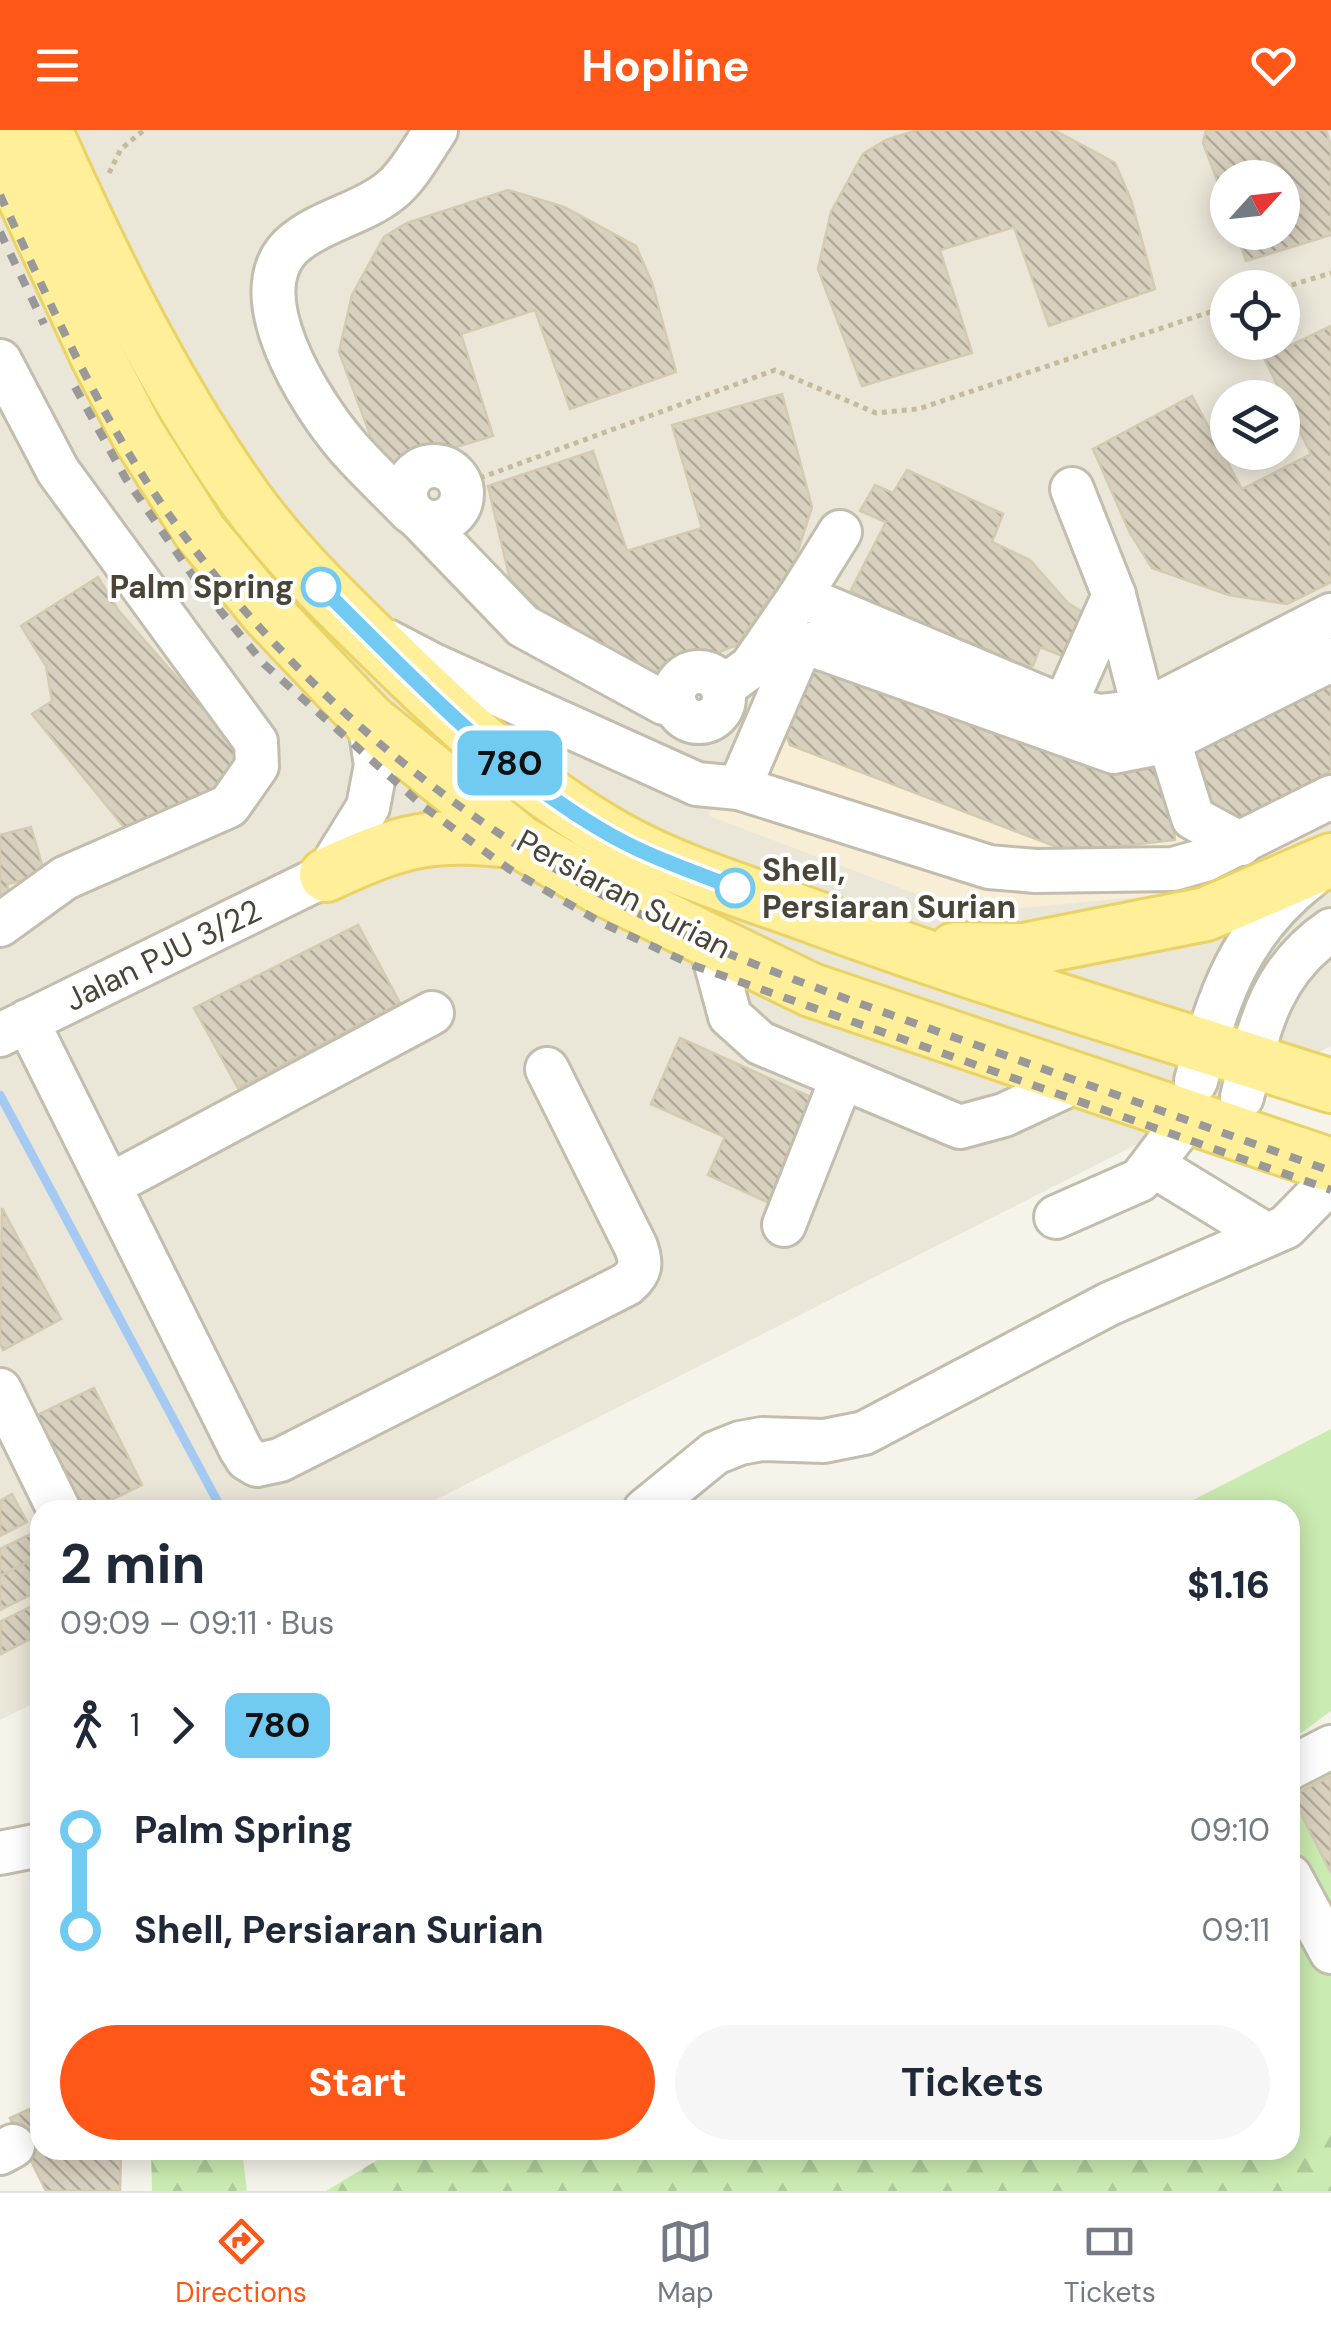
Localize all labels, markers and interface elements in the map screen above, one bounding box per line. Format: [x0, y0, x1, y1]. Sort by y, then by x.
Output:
text: Hopline [581, 36, 750, 95]
icon: menu [30, 38, 85, 93]
icon: heart [1246, 38, 1301, 93]
north arrow [1210, 160, 1300, 250]
map controls [1210, 160, 1300, 470]
button: locate [1210, 270, 1300, 360]
button: layers [1210, 380, 1300, 470]
place label: Palm Spring [110, 566, 294, 608]
marker: Palm Spring [302, 568, 340, 606]
line badge: 780 [452, 730, 568, 796]
text: 780 [477, 740, 543, 786]
street label: Persiaran Surian [509, 820, 739, 968]
place label: Shell, Persiaran Surian [762, 849, 1016, 928]
marker: Shell, Persiaran Surian [716, 869, 754, 907]
street label: Jalan PJU 3/22 [58, 889, 268, 1021]
text: 2 min [60, 1528, 205, 1600]
text: $1.16 [1187, 1560, 1270, 1610]
text: 09:09 – 09:11 · Bus [60, 1602, 334, 1644]
icon: walk [60, 1698, 115, 1753]
icon: forward [155, 1698, 210, 1753]
text: 780 [245, 1702, 310, 1748]
text: 1 [130, 1704, 140, 1746]
text: Palm Spring [134, 1805, 353, 1855]
text: 09:10 [1190, 1809, 1270, 1851]
text: Shell, Persiaran Surian [134, 1905, 544, 1955]
text: 09:11 [1202, 1909, 1270, 1951]
button: Start [60, 2025, 655, 2140]
button: Tickets [675, 2025, 1270, 2140]
tab: Directions [175, 2214, 307, 2311]
tab: Map [657, 2214, 714, 2311]
tab: Tickets [1064, 2214, 1156, 2311]

